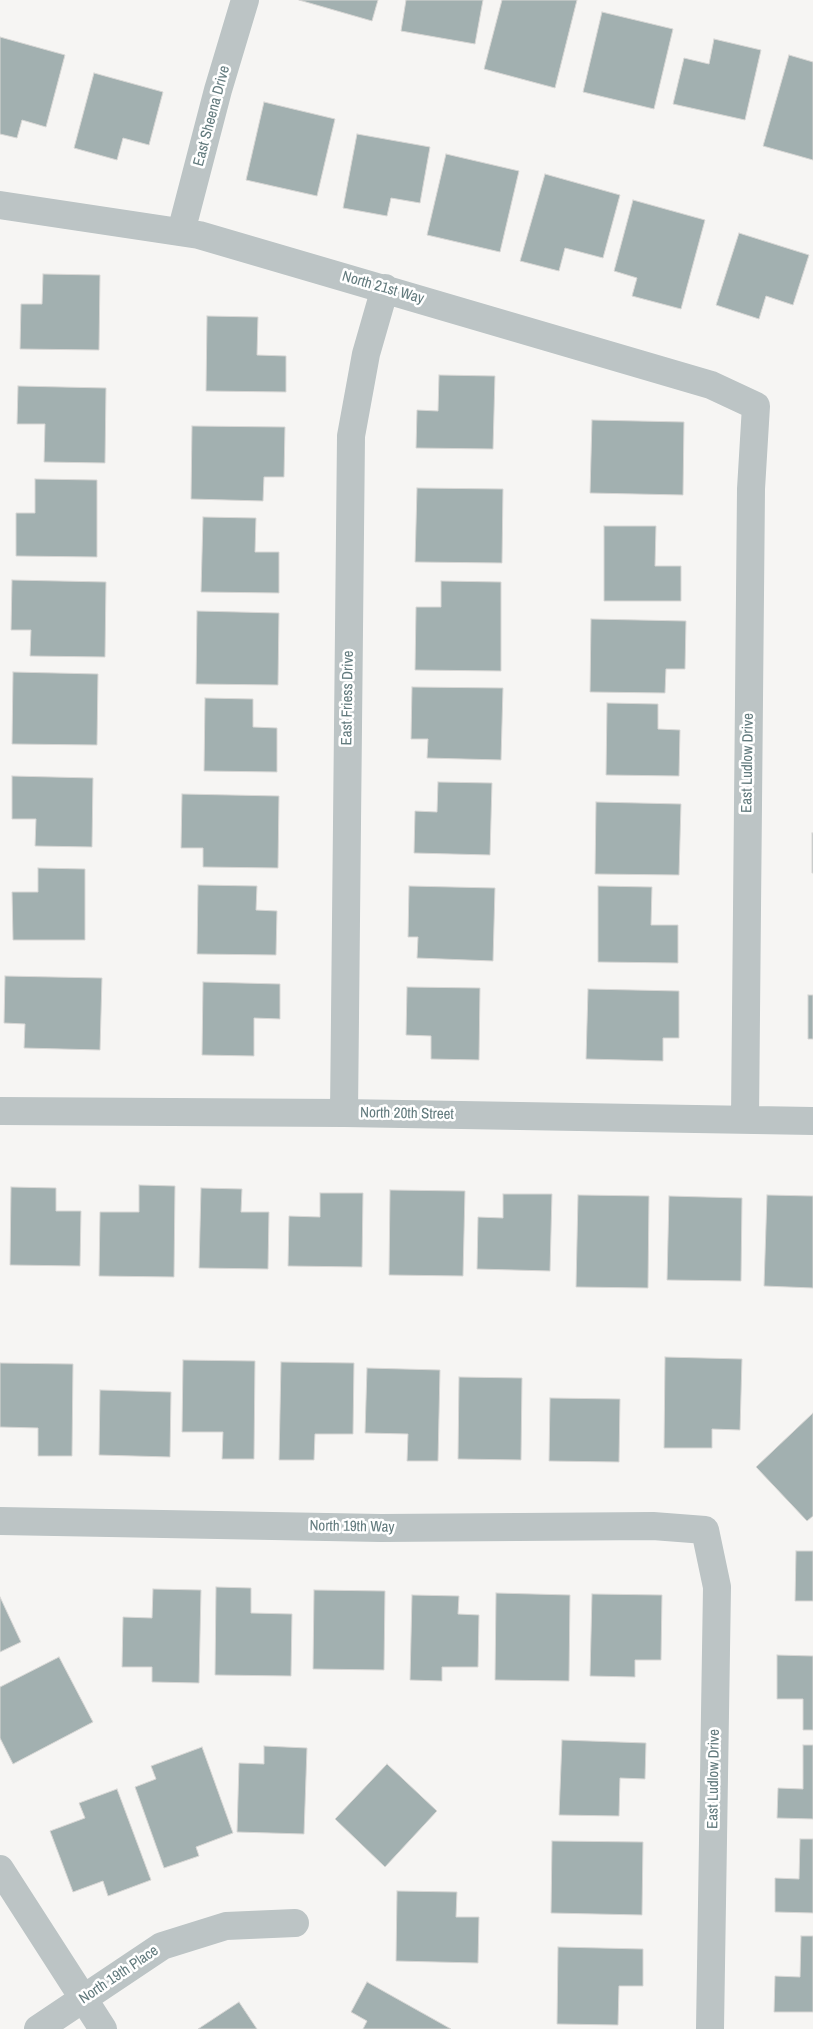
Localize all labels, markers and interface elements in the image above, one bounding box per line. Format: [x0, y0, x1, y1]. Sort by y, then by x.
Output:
street label: East Sheena Drive [190, 64, 234, 168]
street label: North 21st Way [340, 268, 426, 308]
street label: East Friess Drive [338, 650, 358, 746]
street label: East Ludlow Drive [738, 713, 758, 813]
street label: North 20th Street [360, 1104, 454, 1124]
street label: North 19th Way [309, 1517, 395, 1537]
street label: East Ludlow Drive [704, 1729, 724, 1829]
street label: North 19th Place [76, 1942, 162, 2008]

